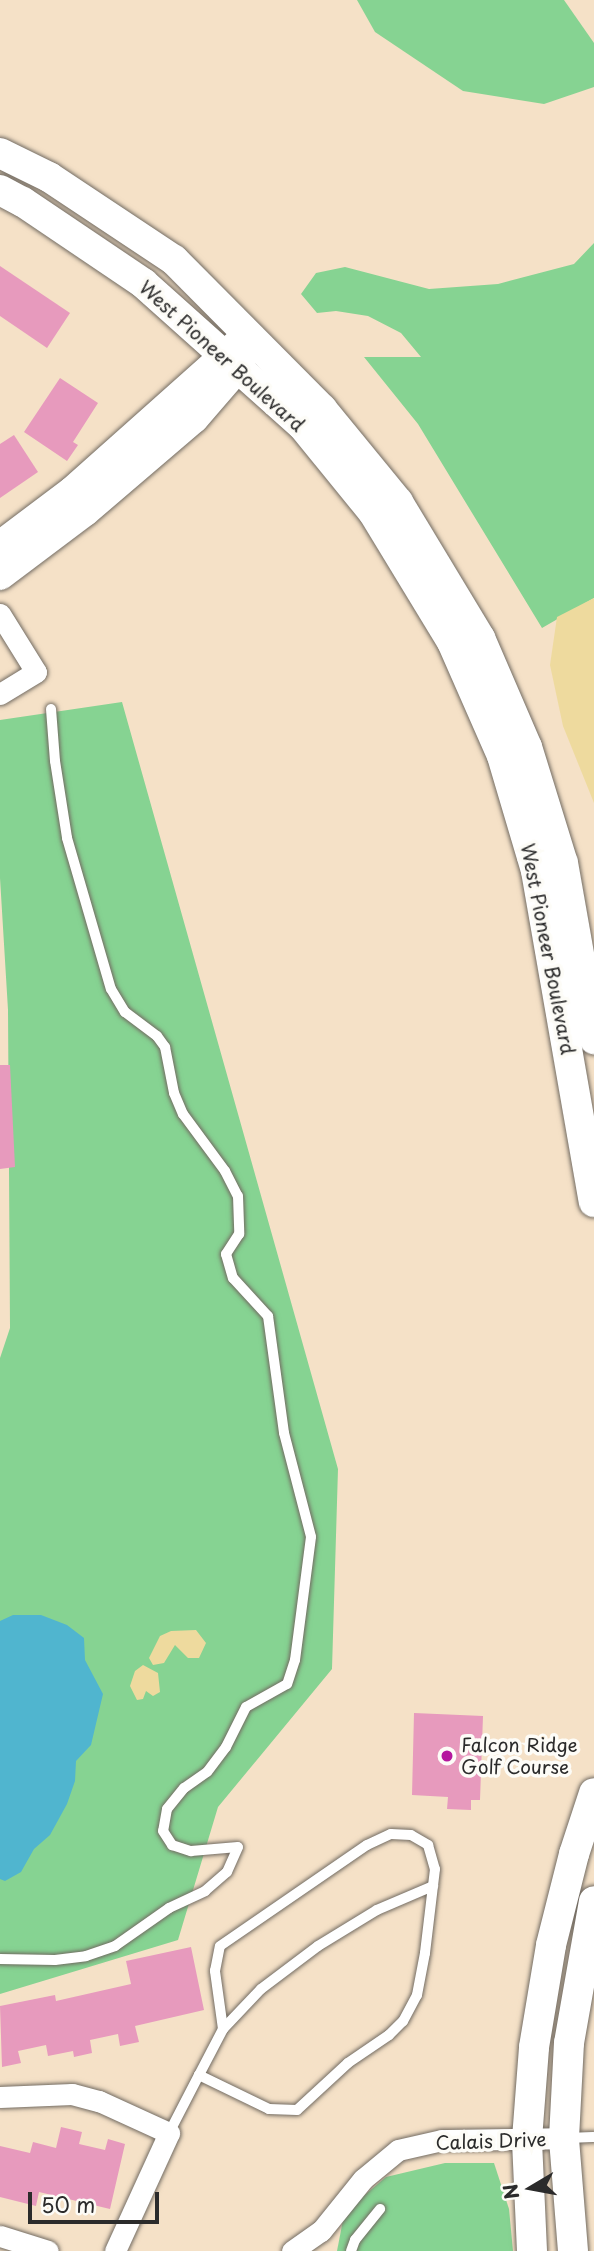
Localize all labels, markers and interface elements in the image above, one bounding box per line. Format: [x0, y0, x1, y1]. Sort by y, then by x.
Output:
street label: West Pioneer Boulevard [134, 275, 310, 437]
street label: West Pioneer Boulevard [516, 841, 580, 1057]
place label: Falcon Ridge Golf Course [461, 1734, 576, 1778]
marker: Falcon Ridge Golf Course [439, 1748, 455, 1764]
street label: Calais Drive [435, 2128, 547, 2154]
north arrow [496, 2153, 566, 2223]
scale bar [32, 2178, 163, 2222]
text: N [495, 2182, 525, 2201]
text: 50 m [41, 2188, 95, 2220]

